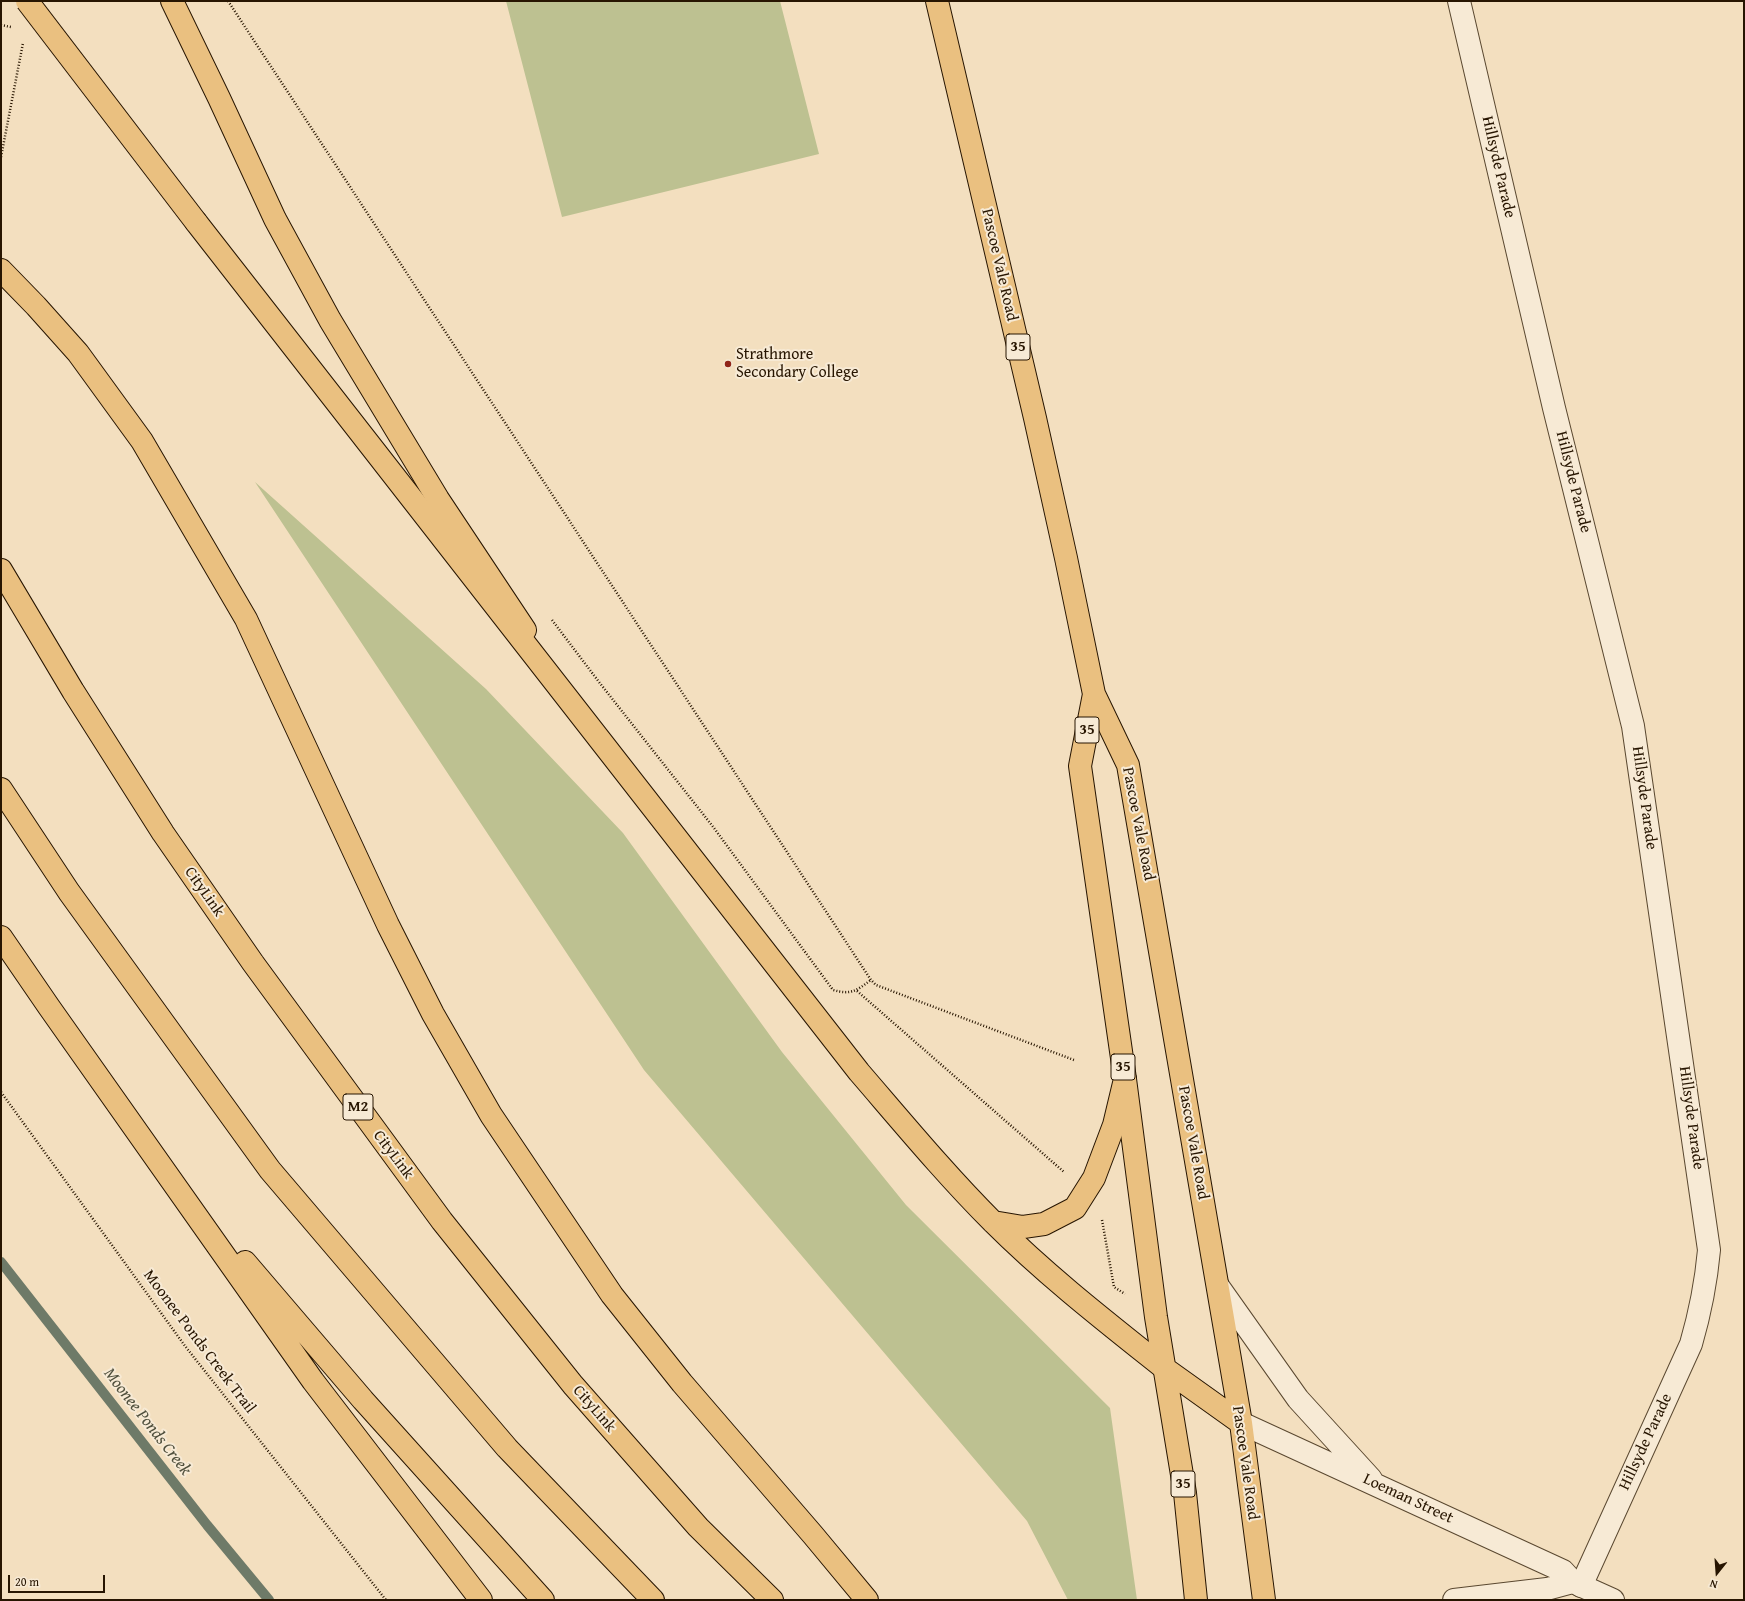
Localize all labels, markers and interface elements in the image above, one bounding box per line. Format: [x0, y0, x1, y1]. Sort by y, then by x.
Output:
street label: Hillsyde Parade [1477, 114, 1519, 220]
street label: Pascoe Vale Road [977, 207, 1021, 323]
road number: 35 [1006, 334, 1030, 360]
place label: Strathmore Secondary College [736, 345, 859, 383]
marker: Strathmore Secondary College [723, 359, 733, 369]
street label: Hillsyde Parade [1551, 429, 1595, 535]
road number: 35 [1075, 717, 1099, 743]
street label: Hillsyde Parade [1627, 745, 1661, 851]
street label: Pascoe Vale Road [1118, 766, 1158, 882]
street label: CityLink [180, 863, 228, 921]
road number: 35 [1111, 1054, 1135, 1080]
street label: Hillsyde Parade [1674, 1065, 1708, 1171]
street label: Pascoe Vale Road [1174, 1085, 1212, 1201]
road number: M2 [343, 1094, 373, 1120]
street label: CityLink [368, 1127, 418, 1183]
street label: Moonee Ponds Creek Trail [139, 1266, 259, 1418]
water label: Moonee Ponds Creek [99, 1364, 195, 1480]
street label: CityLink [568, 1381, 620, 1437]
street label: Hillsyde Parade [1615, 1391, 1677, 1493]
street label: Pascoe Vale Road [1227, 1405, 1263, 1521]
street label: Loeman Street [1360, 1470, 1456, 1528]
road number: 35 [1171, 1471, 1195, 1497]
north arrow [1697, 1553, 1737, 1593]
scale bar [10, 1567, 107, 1593]
text: 20 m [15, 1573, 39, 1590]
text: N [1708, 1576, 1719, 1593]

